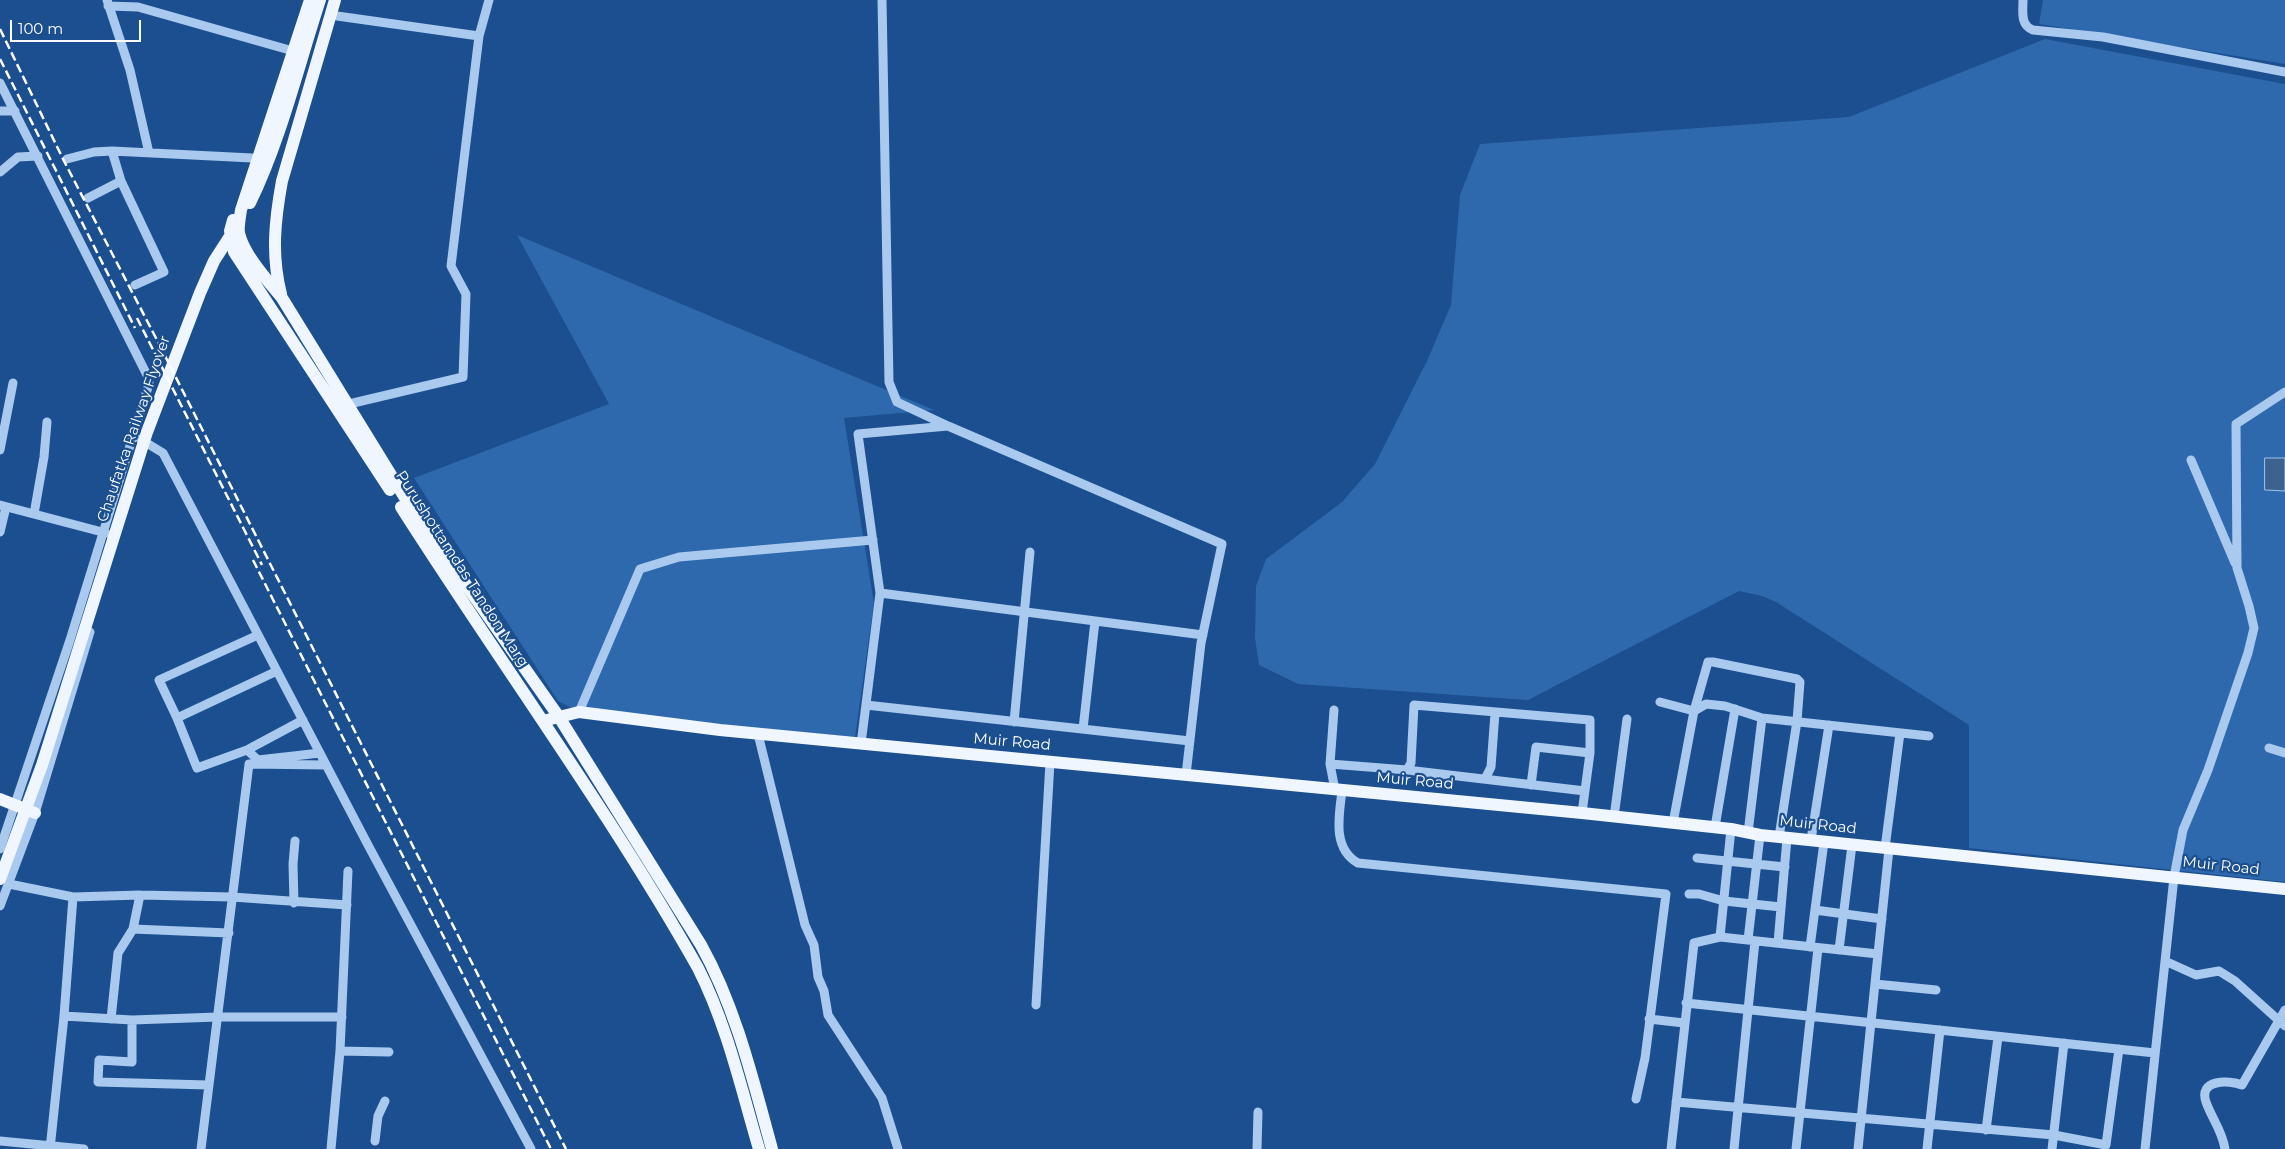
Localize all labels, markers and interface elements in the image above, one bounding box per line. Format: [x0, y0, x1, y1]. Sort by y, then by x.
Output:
scale bar [12, 10, 144, 42]
text: 100 m [18, 19, 63, 38]
street label: Chaufatka Railway Flyover [94, 333, 174, 525]
street label: Purushottamdas Tandon Marg [392, 467, 532, 671]
street label: Muir Road [973, 730, 1051, 754]
street label: Muir Road [1376, 769, 1454, 793]
street label: Muir Road [1778, 812, 1858, 838]
street label: Muir Road [2181, 853, 2261, 879]

